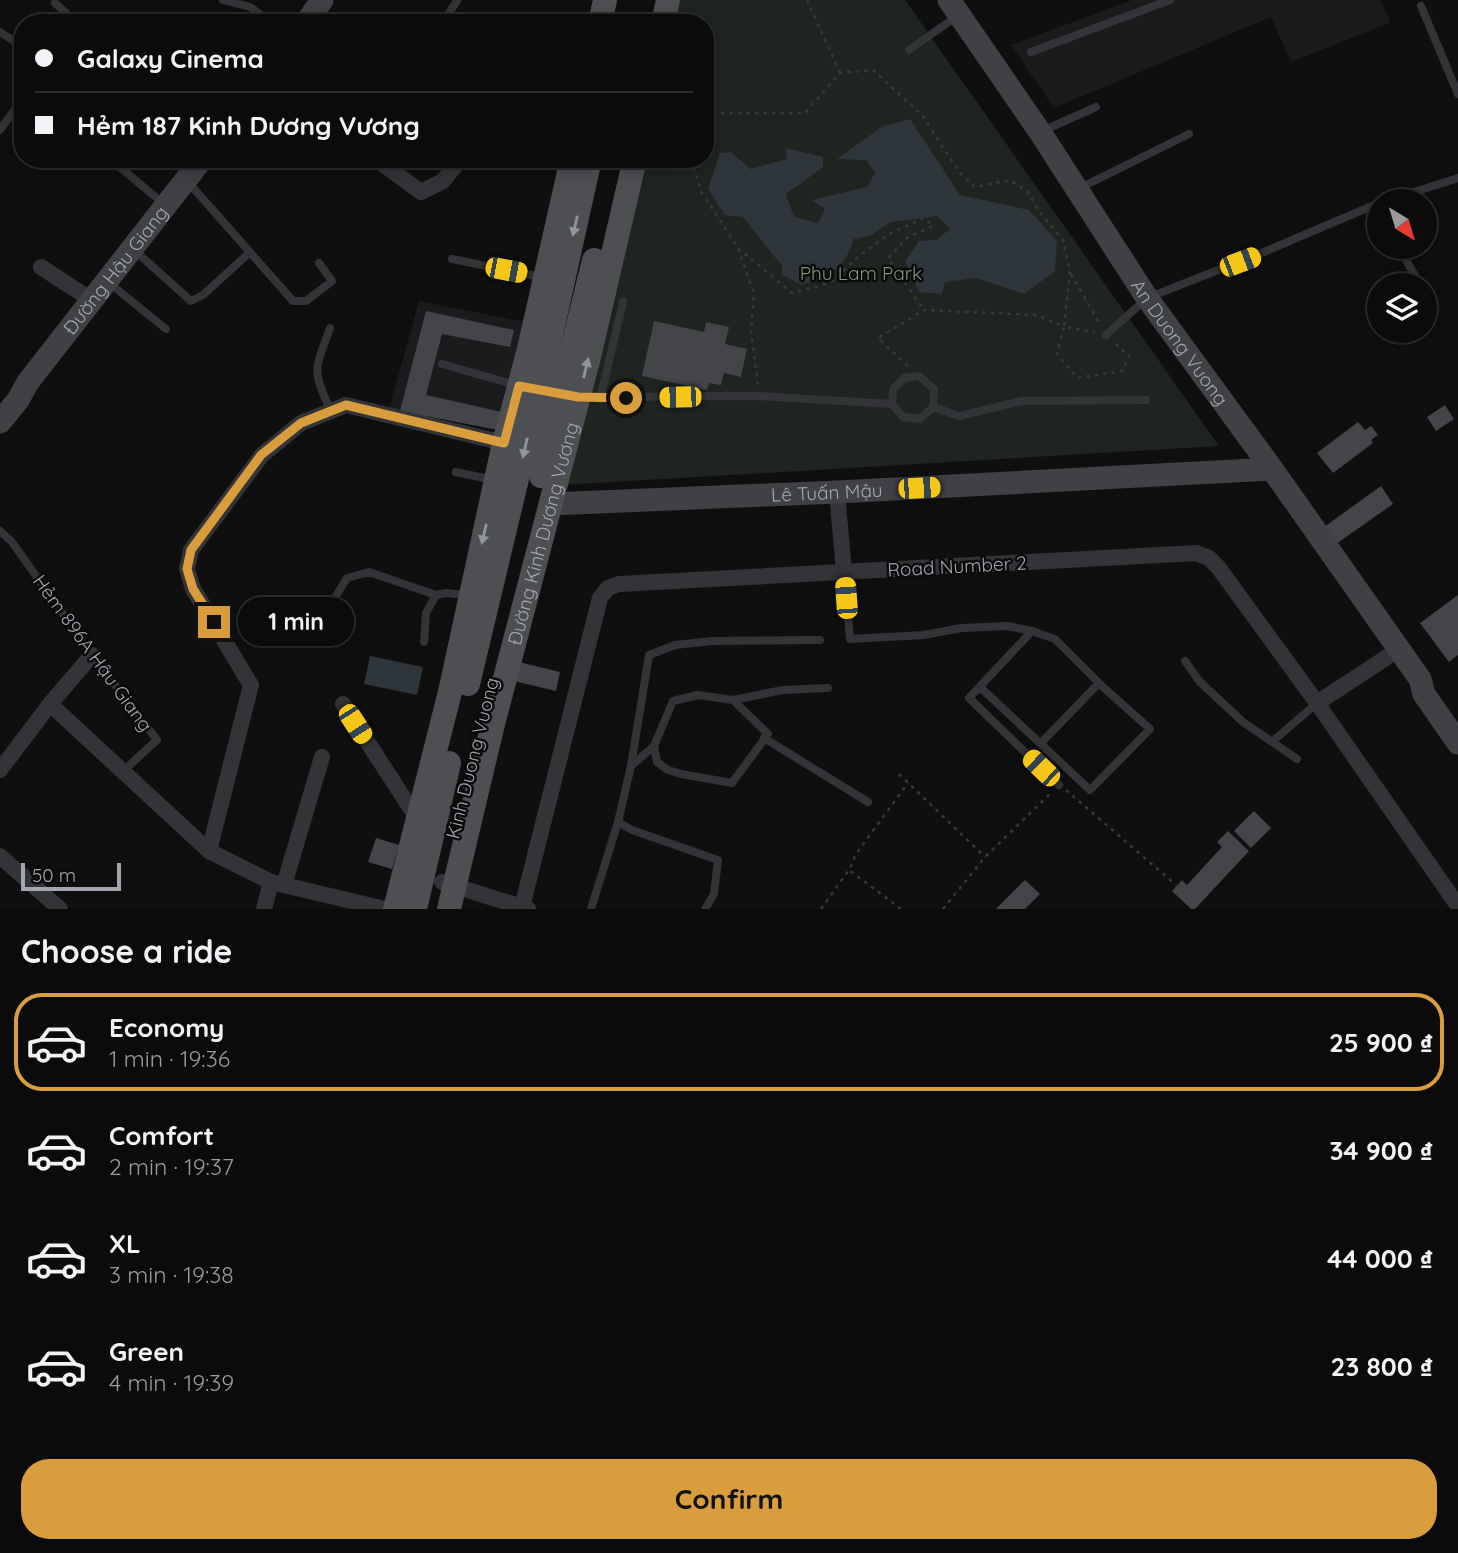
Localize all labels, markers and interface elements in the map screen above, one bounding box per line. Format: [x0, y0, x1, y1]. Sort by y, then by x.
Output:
text: Galaxy Cinema [77, 42, 264, 75]
text: Hẻm 187 Kinh Dương Vương [77, 109, 420, 142]
north arrow [1367, 189, 1437, 259]
map controls [1367, 189, 1437, 343]
street label: Đường Hậu Giang [58, 201, 173, 339]
one-way arrow [570, 215, 581, 237]
car [1217, 245, 1264, 279]
car [484, 256, 529, 284]
park label: Phu Lam Park [800, 261, 922, 285]
button: layers [1367, 273, 1437, 343]
street label: An Duong Vuong [1126, 275, 1234, 410]
one-way arrow [581, 357, 592, 379]
route start [610, 382, 642, 414]
car [659, 386, 702, 408]
street label: Đường Kinh Dương Vương [502, 420, 584, 648]
one-way arrow [519, 437, 530, 459]
car [898, 476, 941, 500]
street label: Lê Tuấn Mậu [770, 478, 883, 507]
one-way arrow [478, 523, 489, 545]
street label: Road Number 2 [887, 550, 1027, 582]
street label: Hẻm 896A Hậu Giang [28, 570, 158, 736]
car [835, 576, 858, 620]
callout: 1 min [238, 598, 354, 646]
route end [198, 606, 230, 638]
text: 1 min [268, 607, 324, 636]
street label: Kinh Duong Vuong [440, 675, 504, 841]
car [335, 701, 376, 747]
car [1019, 746, 1064, 790]
scale bar [21, 860, 121, 892]
text: 50 m [32, 863, 76, 887]
text: Choose a ride [21, 931, 233, 971]
icon: car [25, 1011, 88, 1074]
text: Economy [109, 1011, 224, 1044]
text: 25 900 ₫ [1329, 1026, 1433, 1059]
text: 1 min · 19:36 [109, 1044, 230, 1073]
icon: car [25, 1119, 88, 1182]
text: Comfort [109, 1119, 214, 1152]
text: 34 900 ₫ [1329, 1134, 1433, 1167]
text: 2 min · 19:37 [109, 1152, 234, 1181]
icon: car [25, 1227, 88, 1290]
text: XL [109, 1227, 141, 1260]
text: 44 000 ₫ [1327, 1242, 1433, 1275]
text: 3 min · 19:38 [109, 1260, 234, 1289]
icon: car [25, 1335, 88, 1398]
text: Green [109, 1335, 184, 1368]
text: 23 800 ₫ [1330, 1350, 1433, 1383]
text: 4 min · 19:39 [109, 1368, 234, 1397]
button: Confirm [21, 1459, 1437, 1539]

